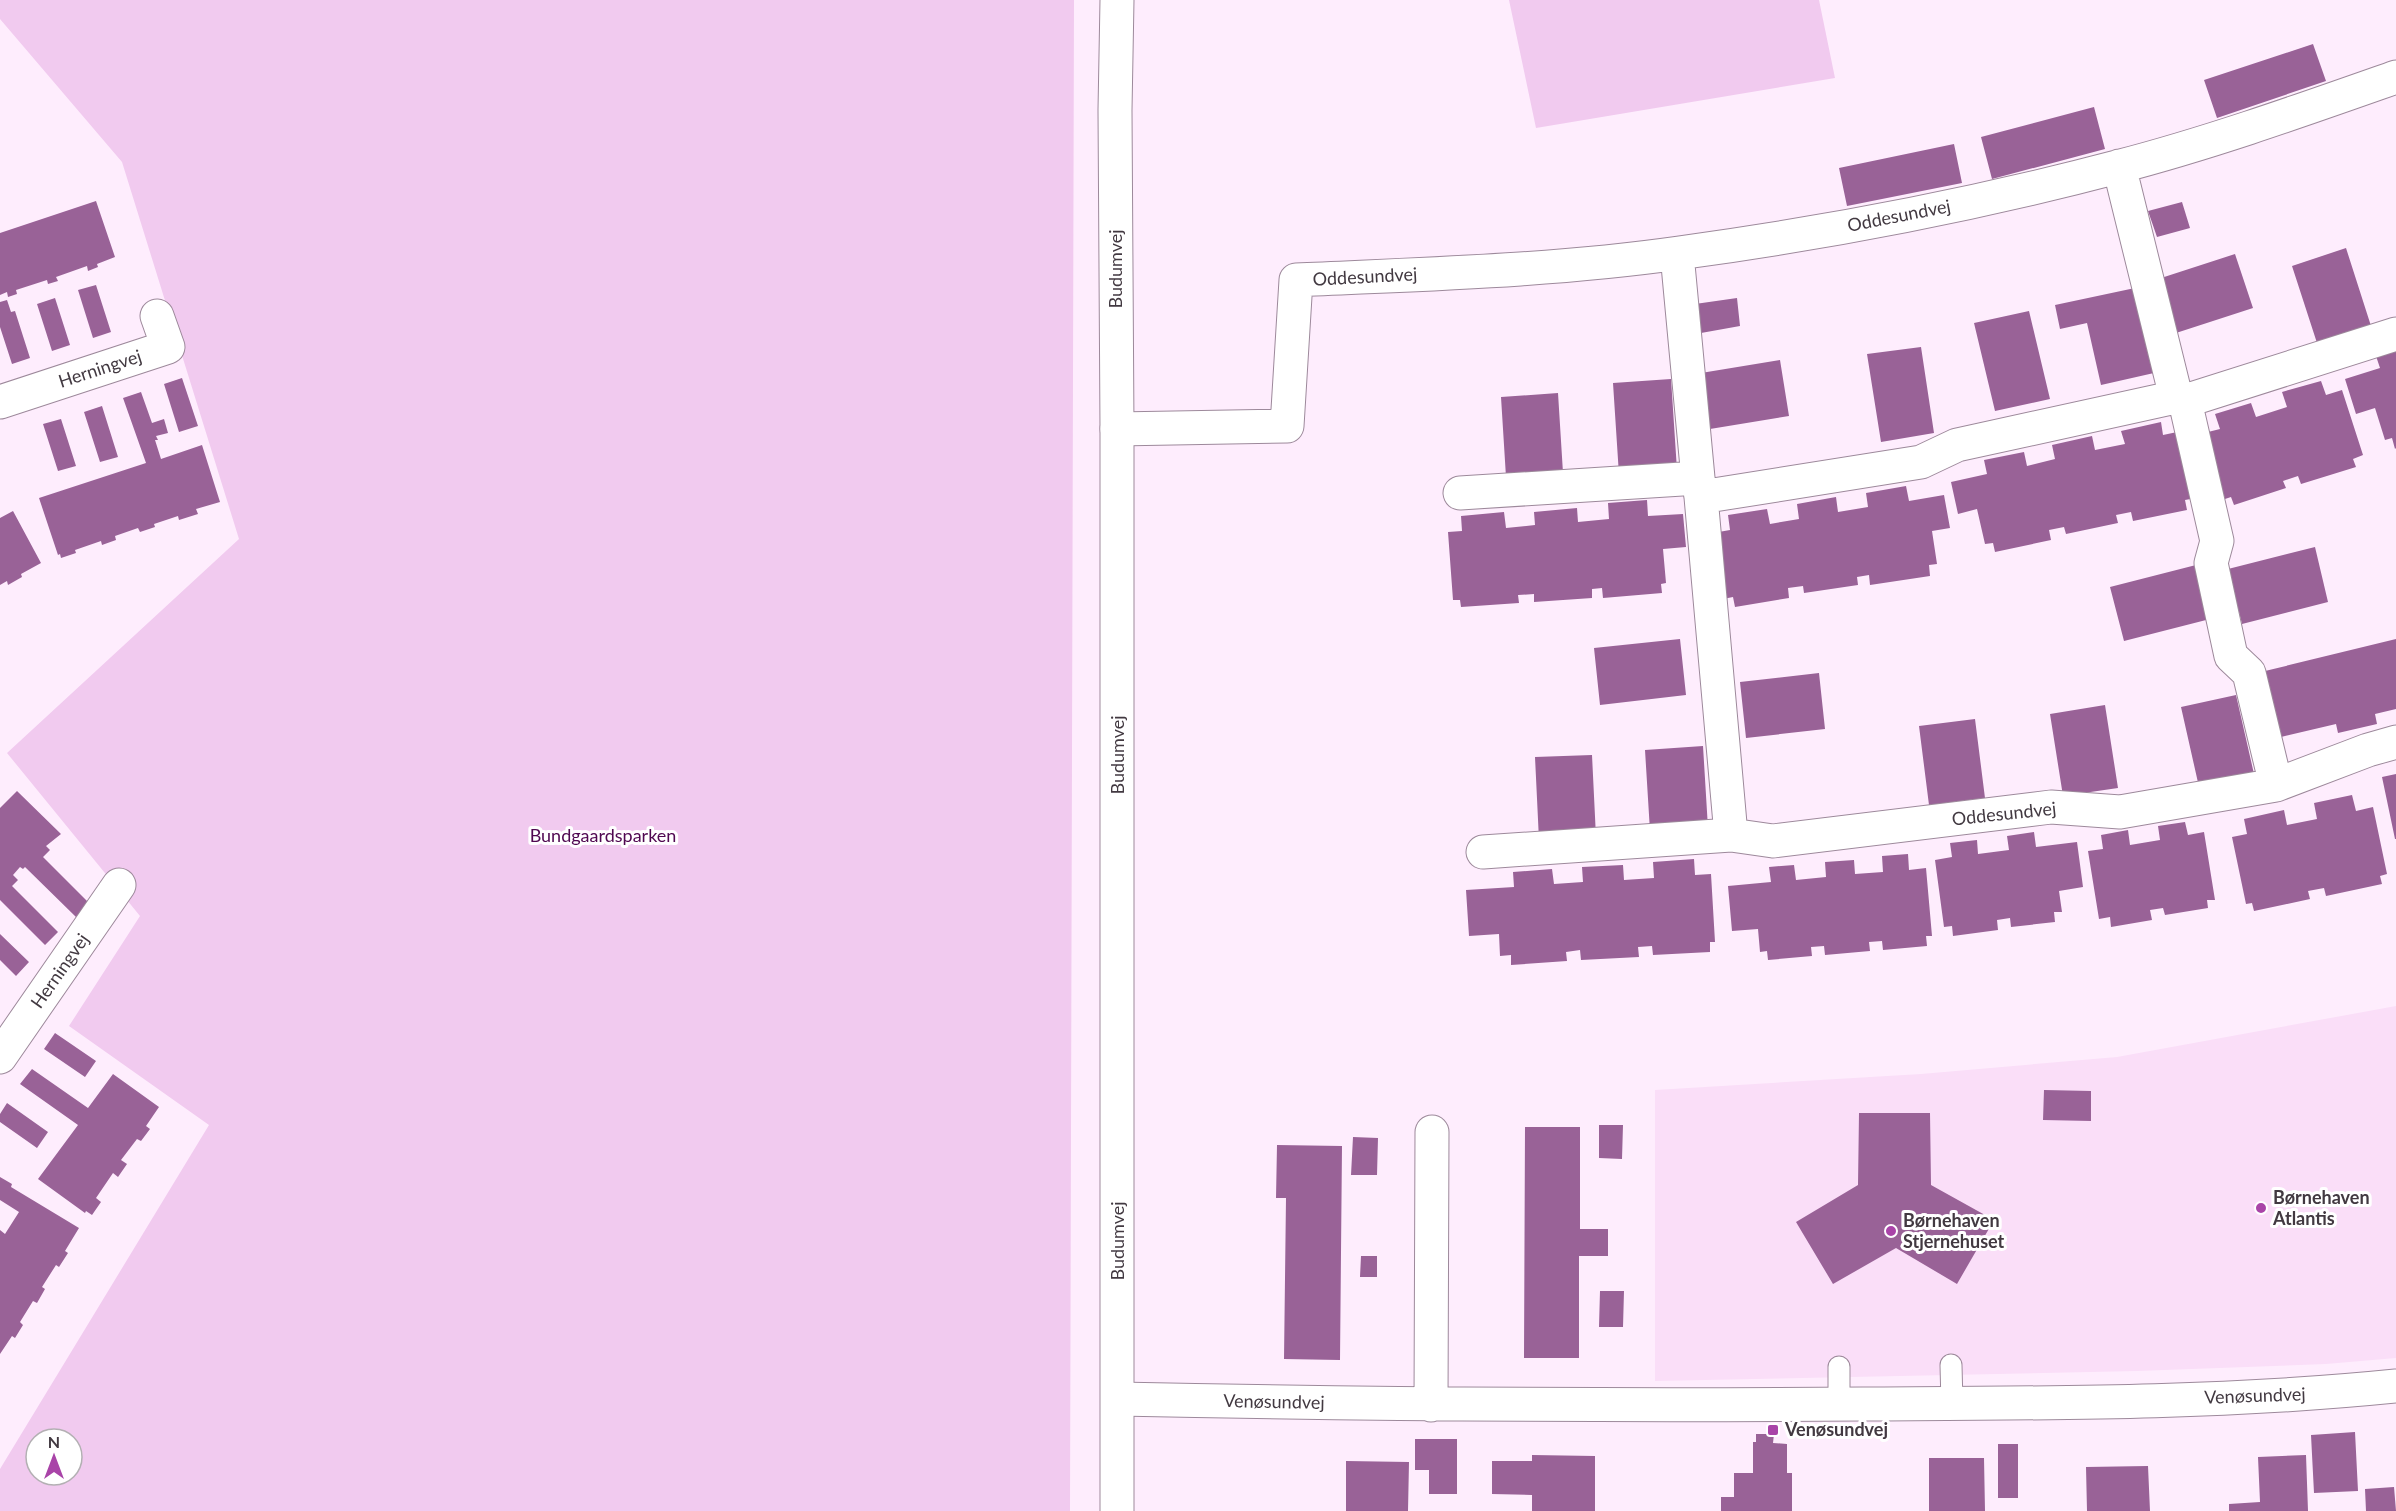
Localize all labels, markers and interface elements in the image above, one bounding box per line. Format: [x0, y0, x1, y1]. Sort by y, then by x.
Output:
street label: Oddesundvej [1845, 194, 1952, 236]
street label: Budumvej [1104, 229, 1126, 309]
street label: Oddesundvej [1312, 262, 1418, 290]
street label: Herningvej [55, 344, 144, 392]
street label: Budumvej [1106, 715, 1128, 795]
street label: Oddesundvej [1951, 797, 2057, 829]
park label: Bundgaardsparken [530, 824, 676, 846]
street label: Herningvej [25, 929, 93, 1012]
place label: Børnehaven Atlantis [2272, 1186, 2370, 1229]
street label: Budumvej [1106, 1201, 1128, 1281]
marker: Børnehaven Atlantis [2254, 1201, 2268, 1215]
place label: Børnehaven Stjernehuset [1903, 1209, 2005, 1252]
marker: Børnehaven Stjernehuset [1884, 1224, 1898, 1238]
street label: Venøsundvej [2204, 1382, 2306, 1408]
street label: Venøsundvej [1223, 1389, 1325, 1413]
place label: Venøsundvej [1784, 1418, 1888, 1440]
marker: Venøsundvej [1766, 1423, 1780, 1437]
north arrow [24, 1427, 84, 1487]
text: N [48, 1432, 60, 1451]

